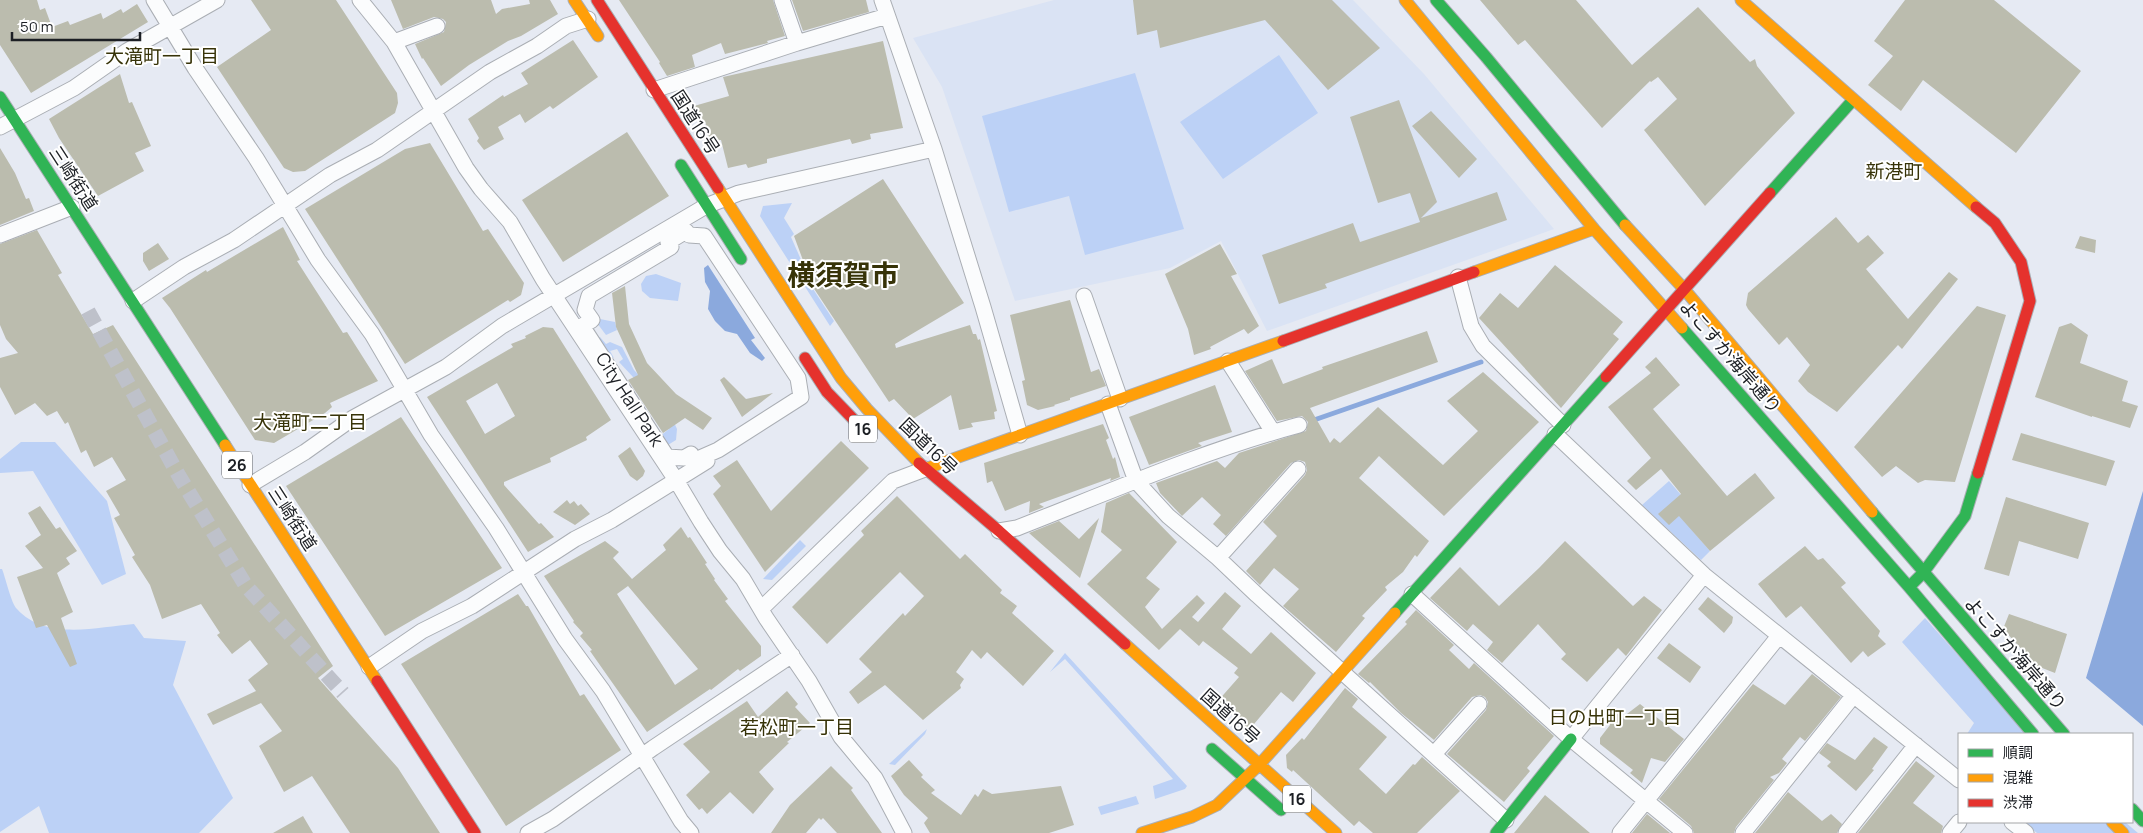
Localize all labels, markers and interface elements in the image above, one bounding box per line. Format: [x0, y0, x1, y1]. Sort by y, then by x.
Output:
scale bar [12, 10, 140, 42]
text: 50 m [20, 16, 54, 37]
district label: 大滝町一丁目 [105, 43, 219, 69]
street label: 国道16号 [666, 85, 726, 159]
street label: 三崎街道 [44, 141, 104, 215]
district label: 新港町 [1865, 158, 1923, 184]
district label: 横須賀市 [787, 255, 899, 293]
street label: よこすか海岸通り [1675, 294, 1787, 418]
street label: City Hall Park [591, 347, 670, 451]
district label: 大滝町二丁目 [253, 409, 367, 435]
street label: 国道16号 [895, 412, 963, 480]
road number: 16 [849, 416, 877, 442]
road number: 26 [222, 452, 252, 478]
street label: 三崎街道 [263, 481, 323, 555]
street label: よこすか海岸通り [1960, 591, 2072, 715]
street label: 国道16号 [1196, 683, 1266, 749]
district label: 日の出町一丁目 [1548, 704, 1682, 730]
district label: 若松町一丁目 [740, 714, 854, 740]
legend [1958, 733, 2133, 823]
text: 順調 [2003, 742, 2033, 763]
text: 混雑 [2003, 767, 2033, 788]
road number: 16 [1283, 786, 1311, 812]
text: 渋滞 [2003, 792, 2033, 813]

